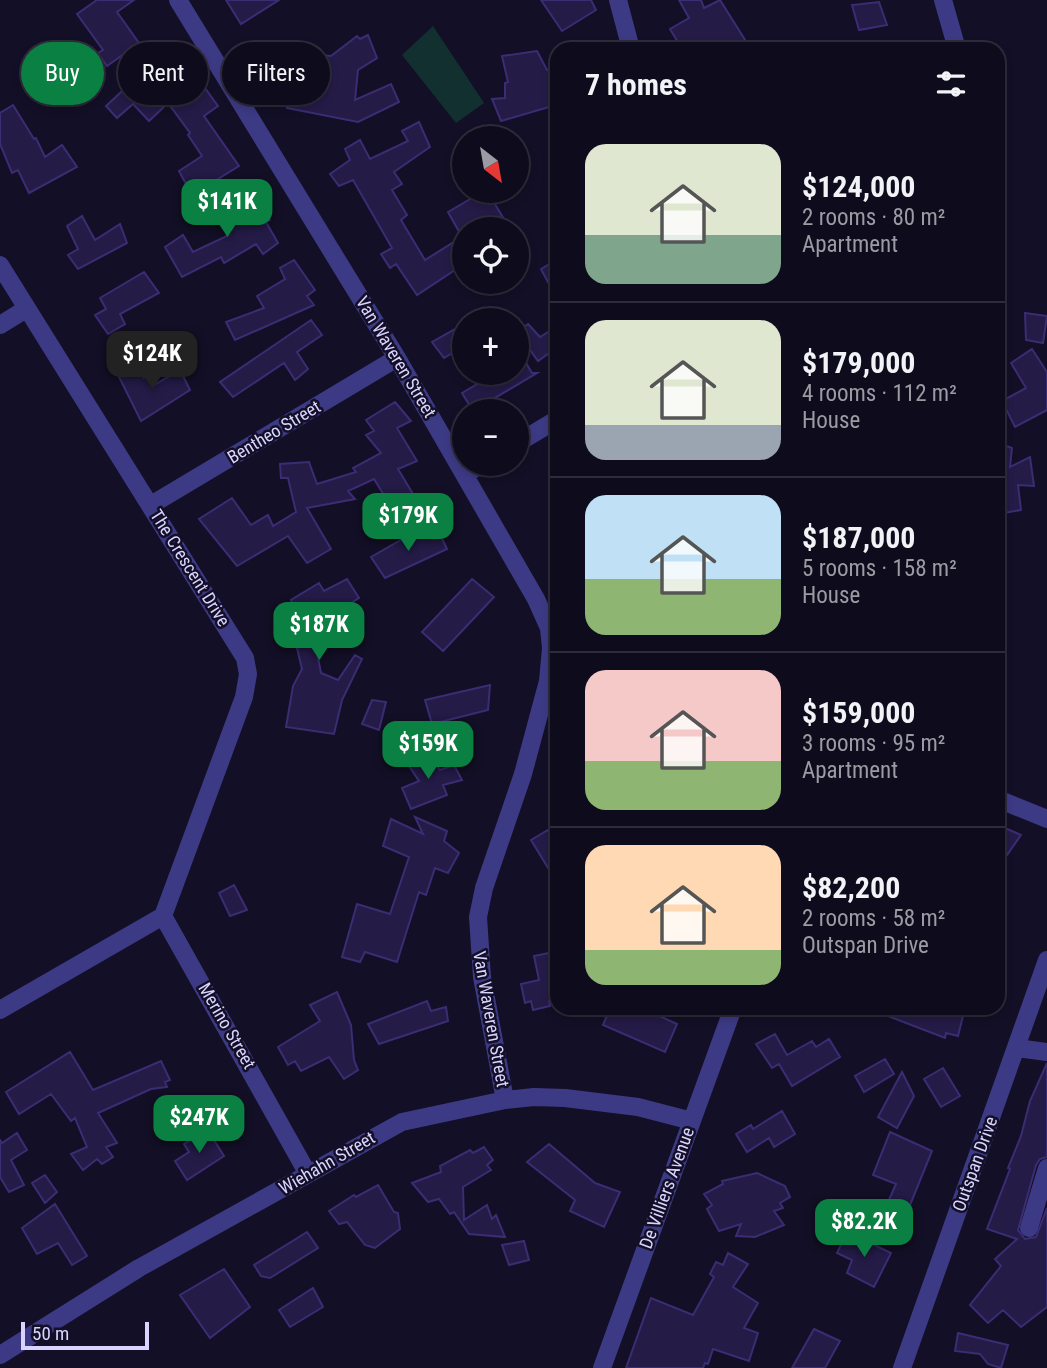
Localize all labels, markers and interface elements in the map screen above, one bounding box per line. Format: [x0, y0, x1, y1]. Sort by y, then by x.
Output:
chip: Buy [21, 42, 104, 105]
chip: Rent [118, 42, 208, 105]
chip: Filters [222, 42, 330, 105]
icon: filters [932, 65, 970, 103]
text: 7 homes [585, 67, 687, 102]
north arrow [452, 126, 528, 203]
map controls [452, 126, 529, 476]
text: $124,000 [802, 169, 915, 204]
icon: home [641, 172, 725, 256]
pin: $141K [178, 180, 276, 239]
text: $141K [197, 188, 257, 215]
text: 2 rooms · 80 m² [802, 204, 945, 231]
button: locate [452, 217, 529, 294]
text: Apartment [802, 231, 898, 258]
street label: Van Waveren Street [352, 292, 441, 421]
button: + [452, 308, 529, 385]
pin: $124K [103, 332, 201, 391]
text: $124K [122, 340, 182, 367]
text: $179,000 [802, 345, 915, 380]
icon: home [641, 348, 725, 432]
text: 4 rooms · 112 m² [802, 380, 957, 407]
street label: Bentheo Street [223, 396, 324, 468]
button: − [452, 399, 529, 476]
text: House [802, 407, 860, 434]
pin: $179K [359, 494, 457, 553]
text: $179K [378, 502, 438, 529]
street label: The Crescent Drive [146, 506, 235, 630]
text: $187,000 [802, 520, 915, 555]
icon: home [641, 523, 725, 607]
text: 5 rooms · 158 m² [802, 555, 957, 582]
text: House [802, 582, 860, 609]
pin: $187K [270, 602, 368, 662]
text: $187K [289, 611, 349, 638]
text: $159,000 [802, 695, 915, 730]
icon: home [641, 698, 725, 782]
pin: $159K [379, 722, 477, 781]
text: $159K [398, 730, 458, 757]
text: 3 rooms · 95 m² [802, 730, 945, 757]
text: Apartment [802, 757, 898, 784]
text: $82,200 [802, 870, 900, 905]
icon: home [641, 873, 725, 957]
text: 2 rooms · 58 m² [802, 905, 945, 932]
text: Outspan Drive [802, 932, 929, 959]
street label: Van Waveren Street [469, 949, 514, 1089]
street label: Merino Street [194, 979, 260, 1072]
pin: $247K [150, 1096, 248, 1155]
text: $247K [169, 1104, 229, 1131]
street label: Outspan Drive [948, 1114, 1001, 1214]
street label: De Villiers Avenue [635, 1124, 698, 1251]
street label: Wiehahn Street [275, 1127, 378, 1198]
pin: $82.2K [807, 1200, 921, 1259]
text: $82.2K [831, 1208, 897, 1235]
scale bar [21, 1319, 149, 1351]
text: 50 m [32, 1322, 69, 1345]

